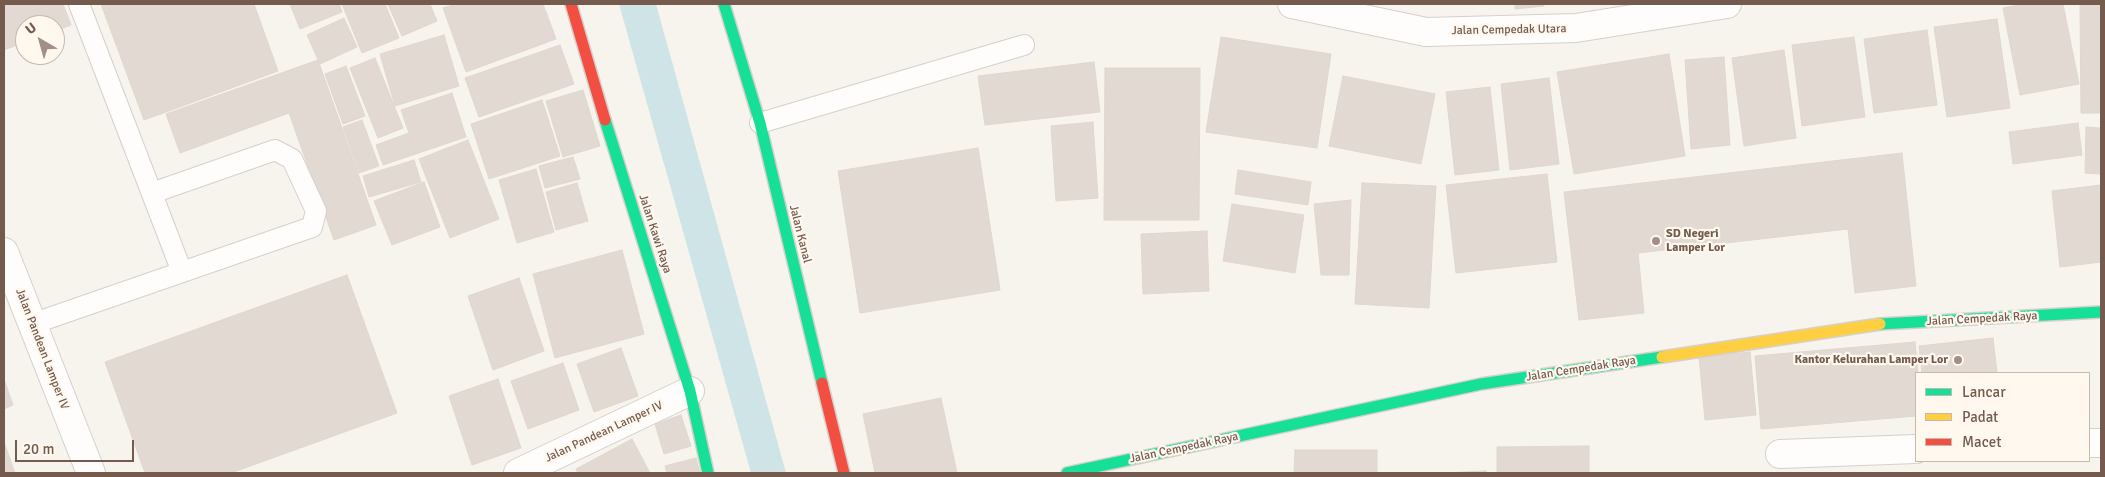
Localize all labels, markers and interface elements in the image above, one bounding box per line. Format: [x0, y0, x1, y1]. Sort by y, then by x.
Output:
north arrow [15, 15, 65, 65]
text: U [22, 19, 40, 38]
street label: Jalan Cempedak Utara [1451, 22, 1567, 38]
street label: Jalan Kawi Raya [635, 193, 675, 275]
street label: Jalan Kanal [786, 203, 814, 265]
place label: SD Negeri Lamper Lor [1666, 227, 1725, 255]
marker: SD Negeri Lamper Lor [1650, 235, 1662, 247]
street label: Jalan Pandean Lamper IV [12, 286, 72, 412]
street label: Jalan Cempedak Raya [1926, 309, 2038, 329]
street label: Jalan Cempedak Raya [1525, 353, 1637, 385]
place label: Kantor Kelurahan Lamper Lor [1794, 353, 1948, 367]
marker: Kantor Kelurahan Lamper Lor [1952, 354, 1964, 366]
legend [1915, 372, 2090, 462]
text: Lancar [1962, 383, 2006, 401]
street label: Jalan Pandean Lamper IV [543, 398, 665, 466]
text: Padat [1962, 408, 1998, 426]
street label: Jalan Cempedak Raya [1128, 429, 1240, 467]
scale bar [18, 430, 136, 462]
text: Macet [1962, 433, 2001, 451]
text: 20 m [23, 440, 54, 458]

